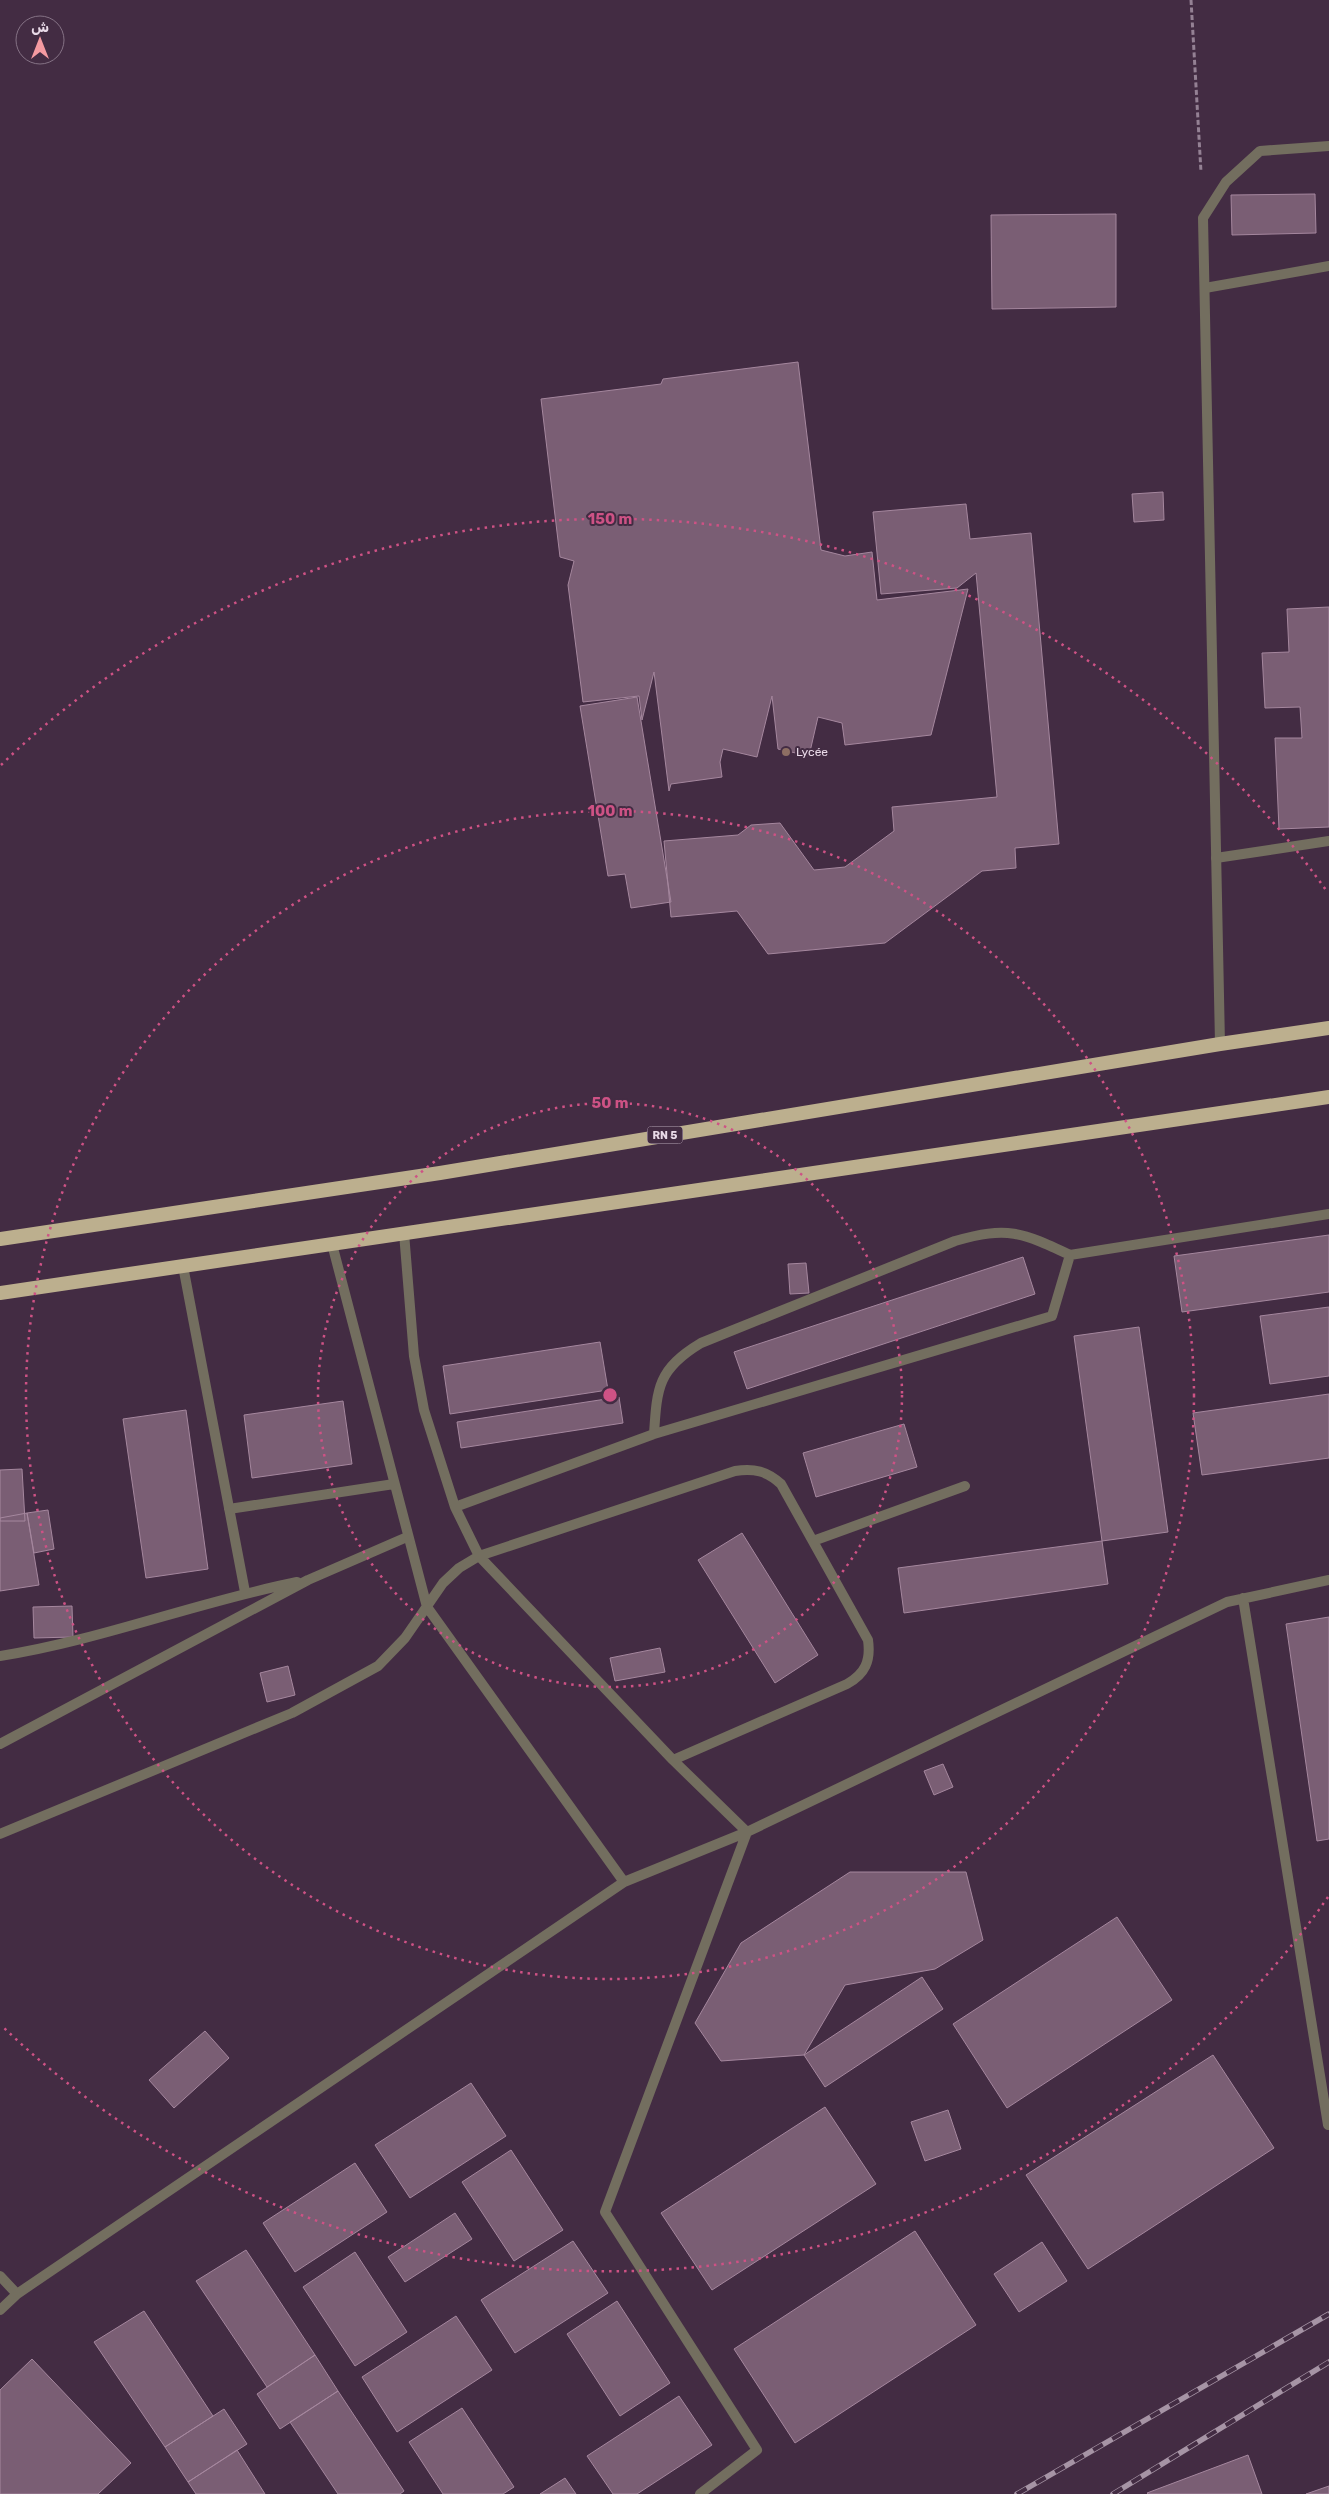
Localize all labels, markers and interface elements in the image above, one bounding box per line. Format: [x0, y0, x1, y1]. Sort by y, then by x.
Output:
north arrow [15, 15, 65, 65]
text: ش [31, 19, 49, 36]
text: 150 m [588, 510, 632, 528]
place label: Lycée [796, 745, 828, 759]
marker: Lycée [780, 746, 792, 758]
text: 100 m [588, 802, 632, 820]
text: 50 m [592, 1094, 628, 1112]
road number: RN 5 [648, 1126, 682, 1144]
centre of rings [601, 1386, 619, 1404]

